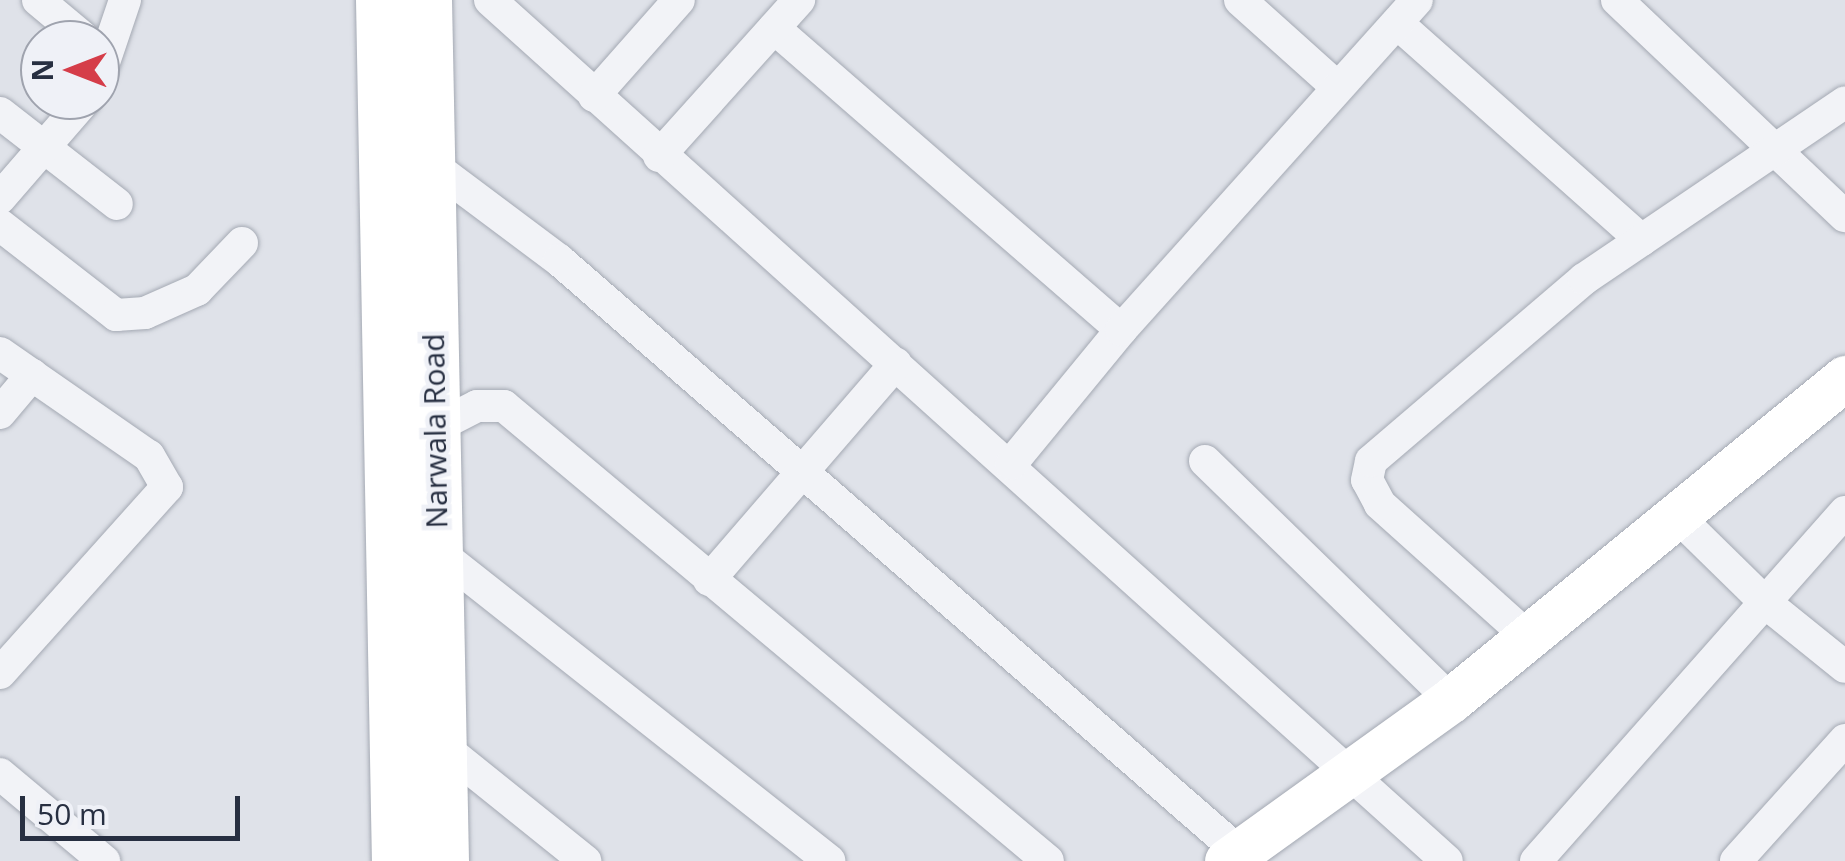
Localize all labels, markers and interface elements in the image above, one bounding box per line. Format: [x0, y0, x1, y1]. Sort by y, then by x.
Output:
north arrow [20, 20, 120, 120]
text: N [23, 59, 61, 81]
street label: Narwala Road [415, 333, 455, 529]
scale bar [25, 776, 245, 838]
text: 50 m [37, 793, 107, 834]

